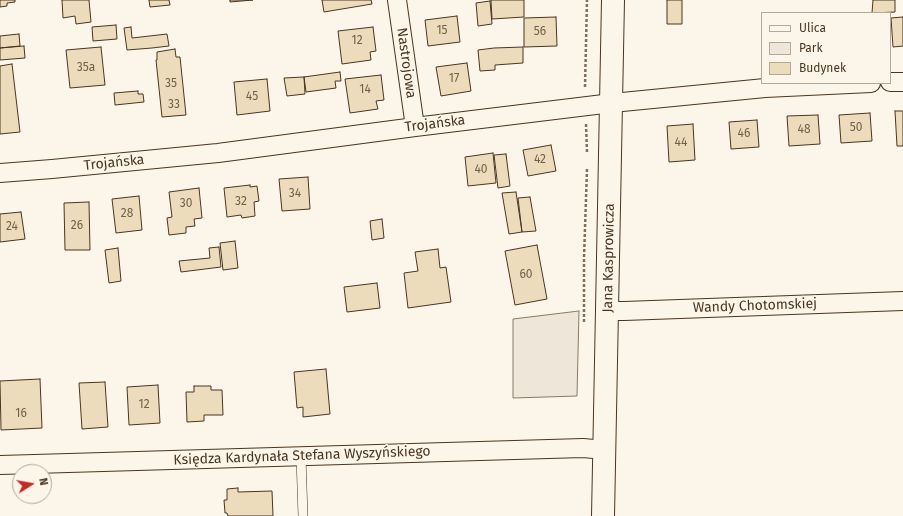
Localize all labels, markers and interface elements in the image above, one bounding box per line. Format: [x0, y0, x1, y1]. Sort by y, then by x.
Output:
legend [761, 12, 891, 84]
text: Ulica [799, 21, 826, 35]
house number: 15 [436, 24, 448, 38]
house number: 56 [534, 25, 546, 39]
street label: Nastrojowa [393, 26, 419, 100]
house number: 12 [351, 34, 363, 48]
text: Park [799, 41, 823, 55]
house number: 35a [77, 61, 95, 75]
text: Budynek [799, 61, 846, 75]
house number: 17 [449, 72, 459, 86]
house number: 35 [165, 77, 177, 91]
house number: 14 [359, 83, 371, 97]
house number: 45 [246, 90, 258, 104]
house number: 33 [168, 98, 180, 112]
street label: Trojańska [404, 112, 466, 136]
house number: 50 [850, 121, 862, 135]
house number: 48 [798, 123, 810, 137]
house number: 46 [738, 127, 750, 141]
house number: 44 [675, 136, 687, 150]
street label: Trojańska [83, 151, 145, 175]
house number: 42 [534, 153, 546, 167]
house number: 40 [474, 163, 488, 177]
house number: 34 [289, 187, 301, 201]
house number: 32 [235, 195, 247, 209]
house number: 30 [180, 197, 192, 211]
street label: Jana Kasprowicza [600, 203, 618, 313]
house number: 28 [121, 207, 133, 221]
house number: 26 [71, 219, 83, 233]
house number: 24 [6, 220, 18, 234]
house number: 60 [519, 268, 533, 282]
street label: Wandy Chotomskiej [693, 295, 817, 317]
house number: 12 [138, 398, 150, 412]
house number: 16 [15, 407, 27, 421]
street label: Księdza Kardynała Stefana Wyszyńskiego [173, 443, 431, 469]
north arrow [12, 464, 52, 504]
text: N [36, 477, 50, 487]

